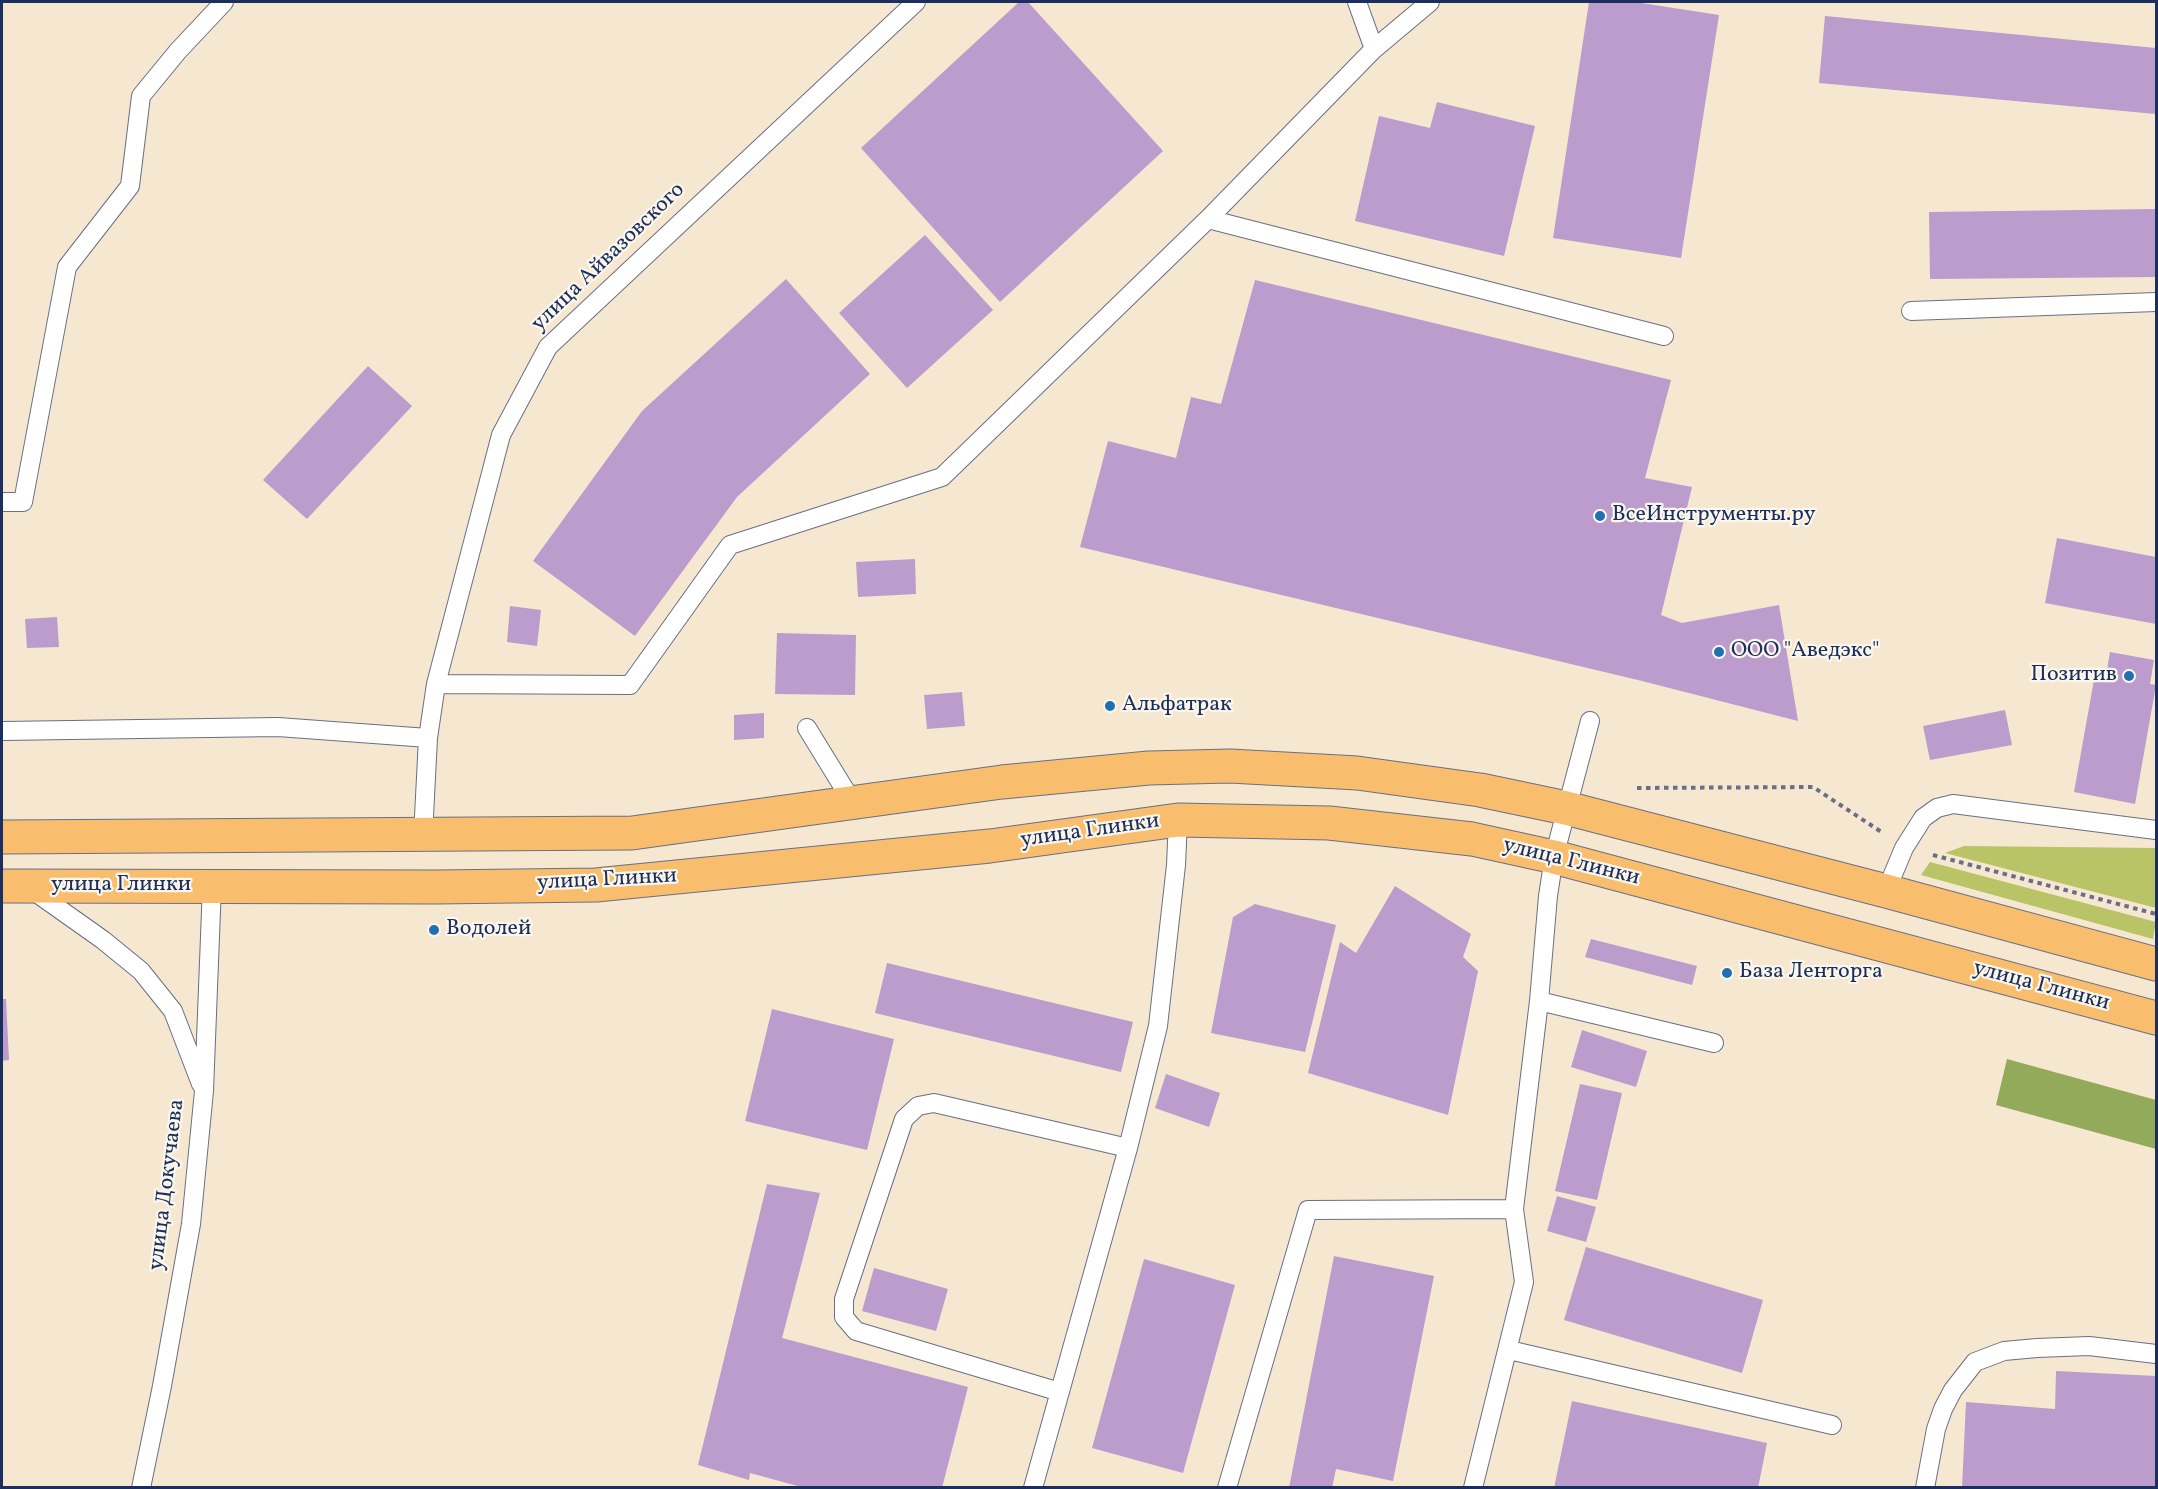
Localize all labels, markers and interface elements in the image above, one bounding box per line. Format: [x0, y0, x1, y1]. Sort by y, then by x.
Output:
street label: улица Айвазовского [527, 178, 691, 338]
place label: ВсеИнструменты.ру [1612, 503, 1816, 529]
marker: ВсеИнструменты.ру [1593, 509, 1607, 523]
place label: ООО "Аведэкс" [1731, 639, 1880, 665]
marker: ООО "Аведэкс" [1712, 645, 1726, 659]
place label: Позитив [2031, 663, 2117, 689]
marker: Позитив [2122, 669, 2136, 683]
place label: Альфатрак [1122, 693, 1232, 719]
marker: Альфатрак [1103, 699, 1117, 713]
street label: улица Глинки [1019, 809, 1161, 855]
street label: улица Глинки [1500, 833, 1642, 893]
street label: улица Глинки [536, 864, 678, 898]
street label: улица Глинки [51, 873, 191, 899]
place label: Водолей [446, 917, 531, 943]
marker: Водолей [427, 923, 441, 937]
street label: улица Глинки [1970, 956, 2112, 1018]
place label: База Ленторга [1739, 960, 1883, 986]
marker: База Ленторга [1720, 966, 1734, 980]
street label: улица Докучаева [144, 1098, 192, 1272]

